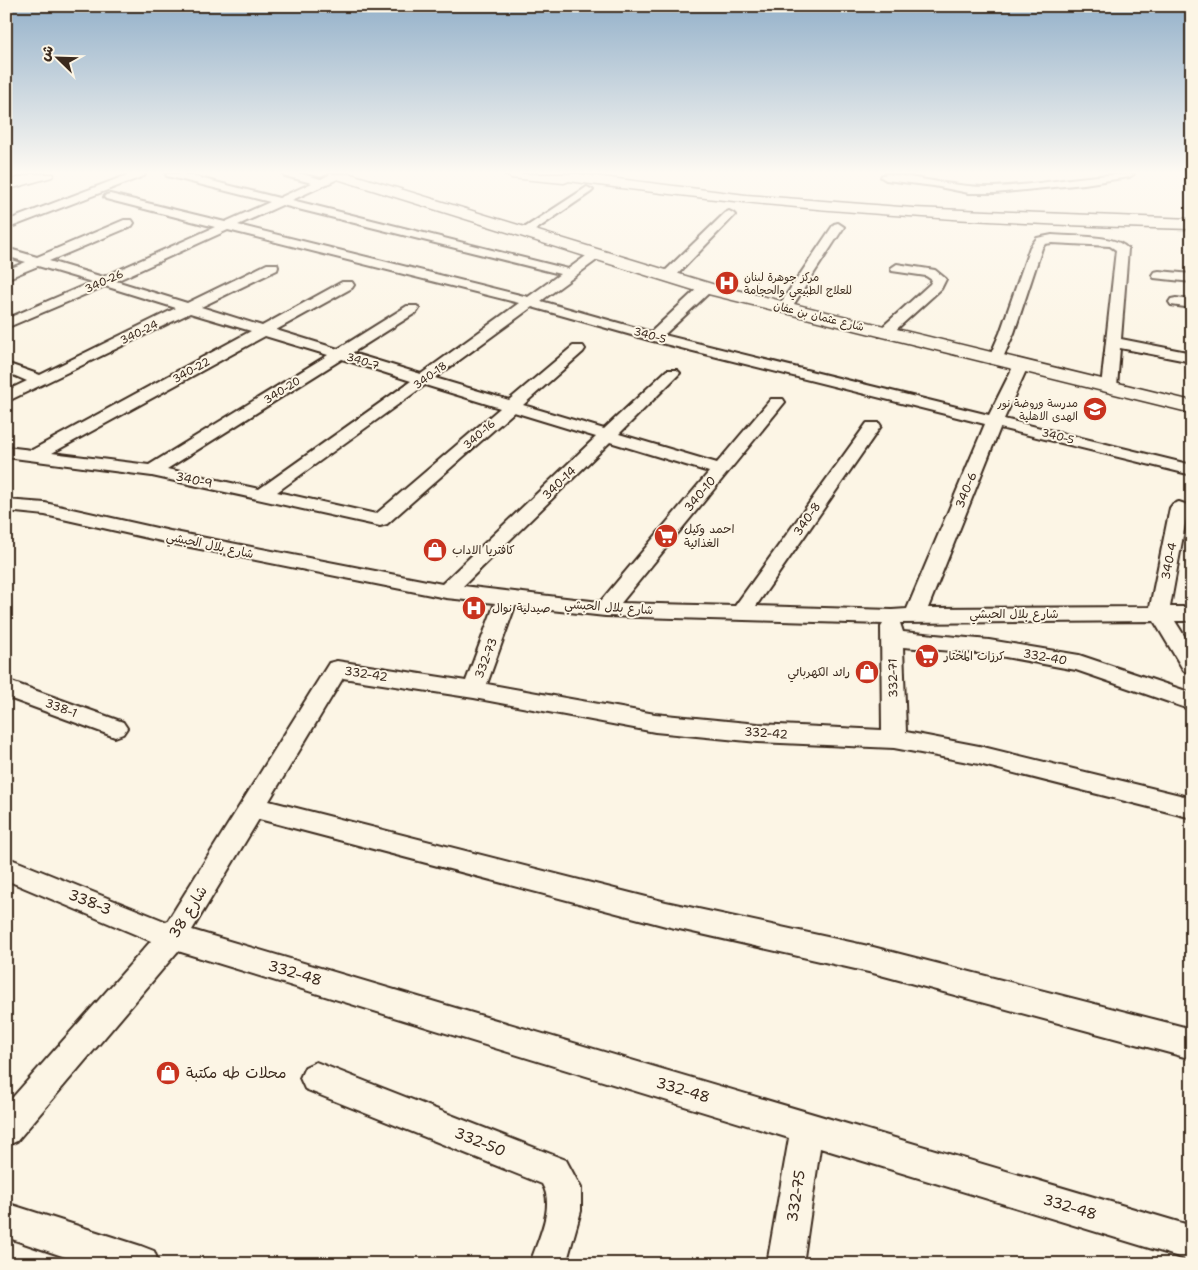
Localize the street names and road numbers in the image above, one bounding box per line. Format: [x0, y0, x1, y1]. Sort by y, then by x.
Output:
street label: 340-26 [83, 266, 126, 297]
street label: شارع عثمان بن عفان [772, 298, 866, 336]
street label: 340-24 [118, 317, 161, 348]
street label: 340-5 [632, 324, 668, 347]
street label: 340-7 [345, 349, 381, 374]
street label: 340-22 [170, 354, 213, 387]
street label: 340-18 [410, 358, 450, 393]
street label: 340-20 [261, 373, 304, 408]
street label: 340-16 [460, 416, 499, 453]
street label: 340-5 [1040, 425, 1076, 448]
street label: 340-14 [539, 463, 579, 503]
street label: 340-9 [174, 468, 214, 492]
street label: 340-6 [952, 469, 980, 511]
street label: 340-10 [680, 473, 720, 515]
street label: 340-8 [790, 499, 824, 539]
street label: شارع بلال الحبشي [164, 528, 255, 565]
street label: 340-4 [1158, 541, 1180, 581]
street label: شارع بلال الحبشي [564, 596, 654, 621]
street label: شارع بلال الحبشي [969, 606, 1059, 625]
street label: 332-73 [471, 635, 501, 681]
street label: 332-40 [1022, 645, 1068, 669]
street label: 332-71 [885, 658, 901, 698]
street label: 332-42 [343, 663, 389, 685]
street label: 338-1 [43, 695, 79, 721]
street label: 332-42 [744, 723, 788, 743]
street label: شارع 38 [164, 882, 212, 942]
street label: 338-3 [65, 884, 115, 920]
street label: 332-48 [266, 955, 324, 991]
street label: 332-48 [654, 1072, 712, 1108]
street label: 332-50 [451, 1123, 509, 1161]
street label: 332-75 [782, 1169, 810, 1223]
street label: 332-48 [1041, 1189, 1099, 1225]

